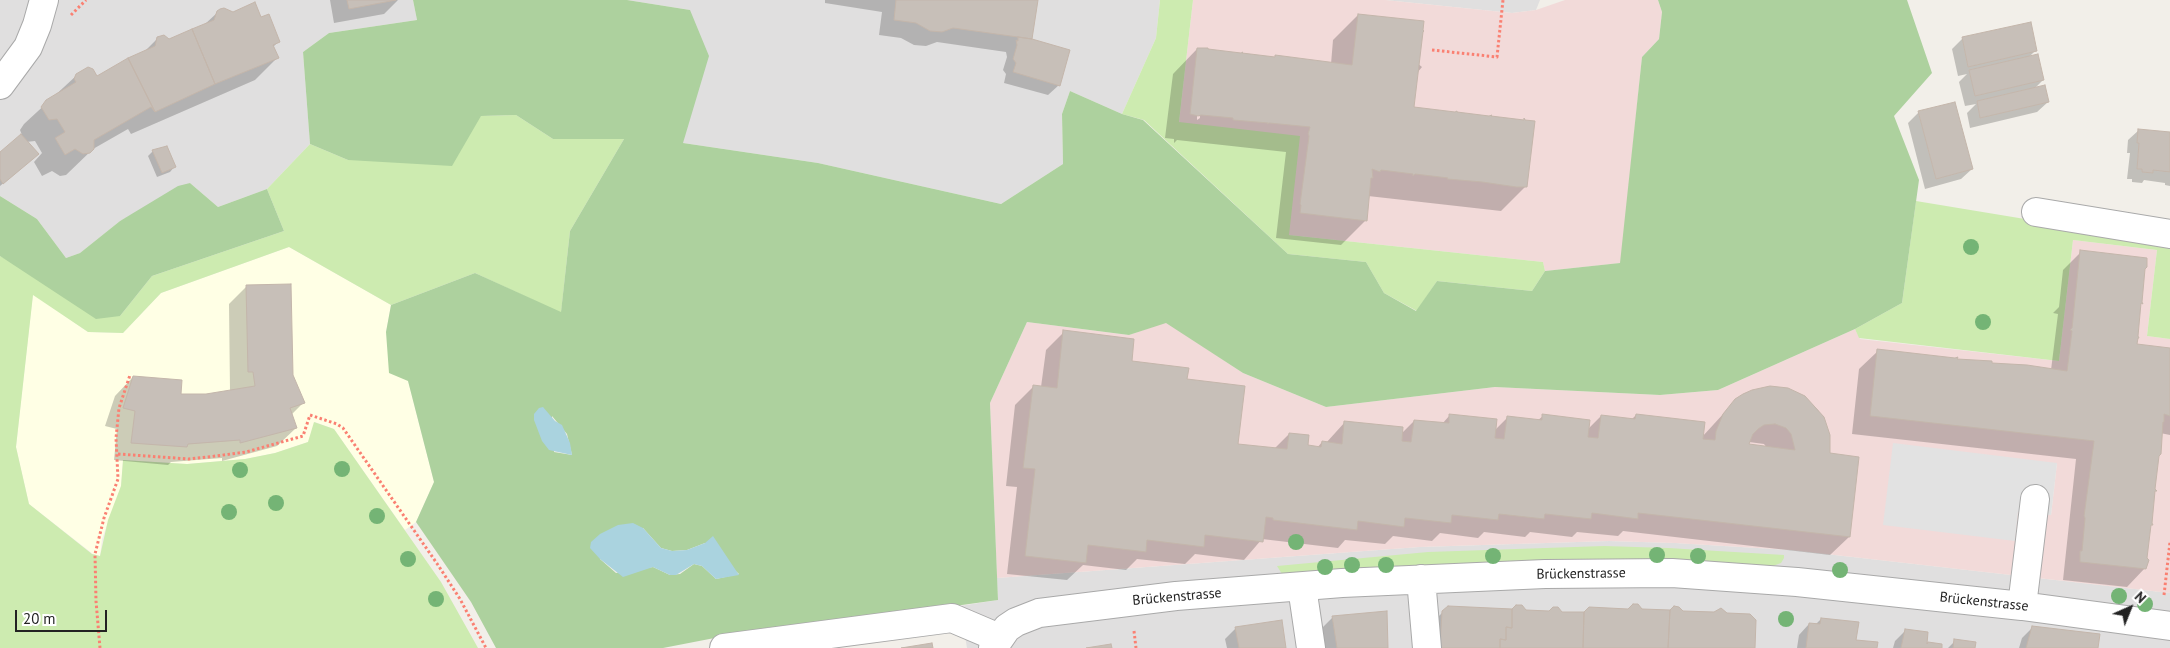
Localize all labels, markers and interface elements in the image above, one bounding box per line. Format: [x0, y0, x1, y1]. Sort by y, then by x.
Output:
street label: Brückenstrasse [1536, 565, 1626, 583]
north arrow [2105, 583, 2155, 633]
street label: Brückenstrasse [1132, 585, 1222, 609]
text: N [2131, 588, 2150, 607]
street label: Brückenstrasse [1939, 589, 2029, 615]
scale bar [18, 600, 110, 632]
text: 20 m [23, 609, 56, 628]

